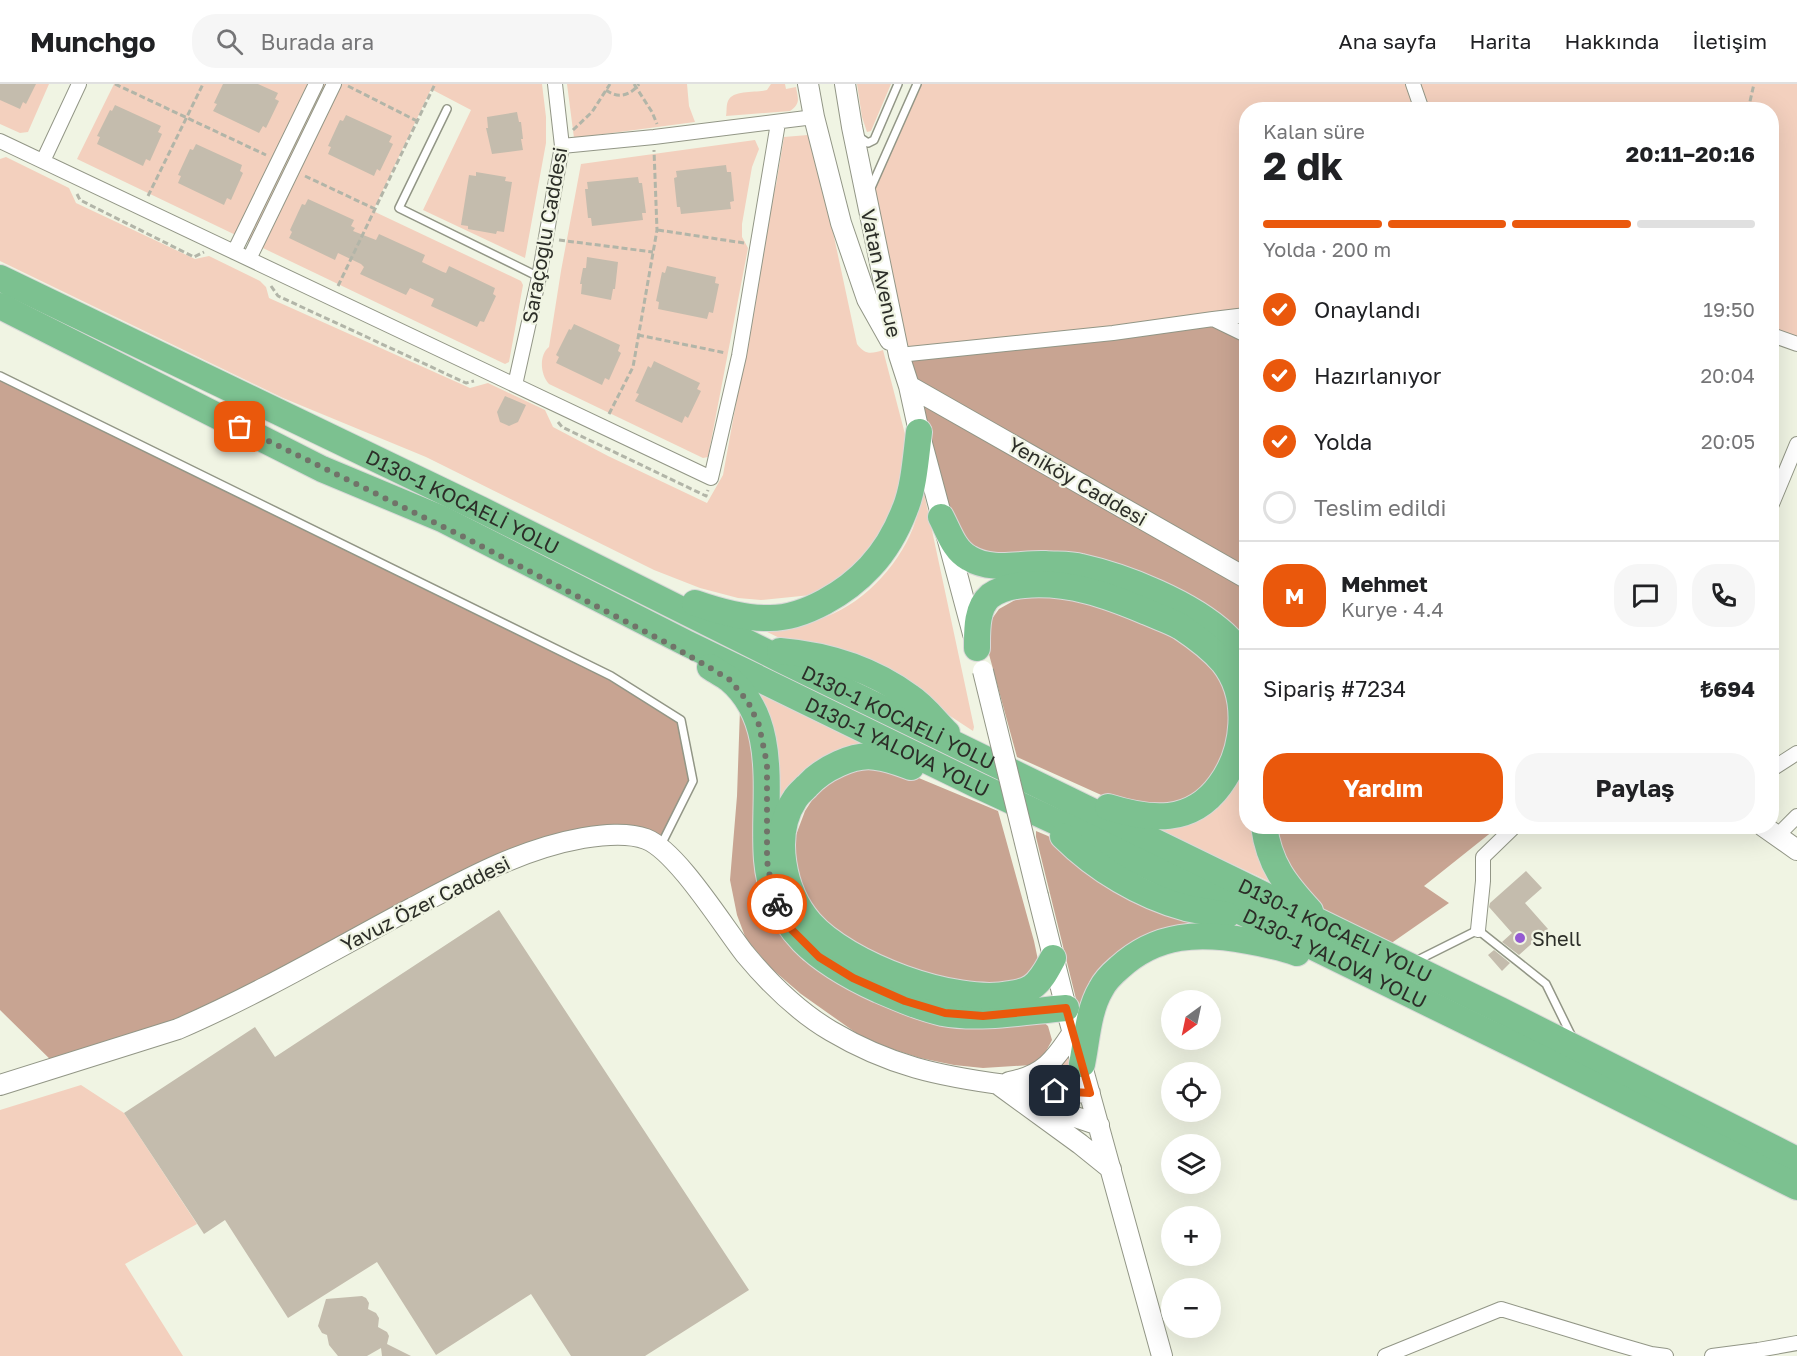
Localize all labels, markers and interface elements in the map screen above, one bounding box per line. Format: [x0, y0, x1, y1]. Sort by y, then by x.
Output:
search box [192, 14, 612, 68]
text: Munchgo [30, 25, 156, 58]
icon: search [213, 25, 246, 58]
text: Burada ara [261, 28, 374, 55]
text: Ana sayfa [1339, 28, 1437, 54]
text: Harita [1470, 28, 1531, 54]
text: Hakkında [1564, 28, 1659, 54]
text: İletişim [1692, 28, 1767, 54]
text: Kalan süre [1263, 119, 1365, 143]
text: 20:11–20:16 [1626, 140, 1755, 167]
text: 2 dk [1263, 142, 1343, 189]
street label: Saraçoğlu Caddesi [517, 145, 571, 325]
street label: Vatan Avenue [857, 207, 907, 339]
text: Yolda · 200 m [1263, 237, 1391, 261]
icon: check [1263, 293, 1296, 326]
text: Onaylandı [1314, 296, 1421, 323]
text: 19:50 [1703, 297, 1755, 321]
icon: check [1263, 359, 1296, 392]
text: Hazırlanıyor [1314, 362, 1441, 389]
text: 20:04 [1700, 363, 1755, 387]
pin [214, 401, 265, 452]
icon: bag [223, 410, 256, 443]
icon: check [1263, 425, 1296, 458]
text: Yolda [1314, 428, 1372, 455]
text: 20:05 [1701, 429, 1755, 453]
street label: Yeniköy Caddesi [1004, 432, 1152, 530]
street label: D130-1 KOCAELİ YOLU [362, 444, 564, 559]
text: Teslim edildi [1314, 494, 1446, 521]
button: chat [1614, 564, 1677, 627]
button: phone [1692, 564, 1755, 627]
text: Mehmet [1341, 570, 1428, 597]
text: M [1285, 582, 1304, 609]
text: Kurye · 4.4 [1341, 597, 1444, 621]
street label: D130-1 KOCAELİ YOLU [798, 660, 999, 774]
text: Sipariş #7234 [1263, 675, 1406, 702]
text: ₺694 [1701, 675, 1755, 702]
street label: D130-1 YALOVA YOLU [802, 691, 993, 801]
button: Yardım [1263, 753, 1503, 822]
button: Paylaş [1515, 753, 1755, 822]
street label: Yavuz Özer Caddesi [336, 850, 514, 956]
street label: D130-1 KOCAELİ YOLU [1235, 872, 1436, 987]
courier [747, 874, 807, 934]
icon: bike [761, 888, 794, 921]
street label: D130-1 YALOVA YOLU [1239, 903, 1431, 1013]
place label: Shell [1532, 926, 1582, 950]
marker: Shell [1513, 931, 1527, 945]
north arrow [1161, 990, 1221, 1050]
map controls [1161, 990, 1221, 1338]
button: locate [1161, 1062, 1221, 1122]
pin [1029, 1065, 1080, 1116]
icon: home [1038, 1074, 1071, 1107]
button: layers [1161, 1134, 1221, 1194]
button: + [1161, 1206, 1221, 1266]
button: − [1161, 1278, 1221, 1338]

